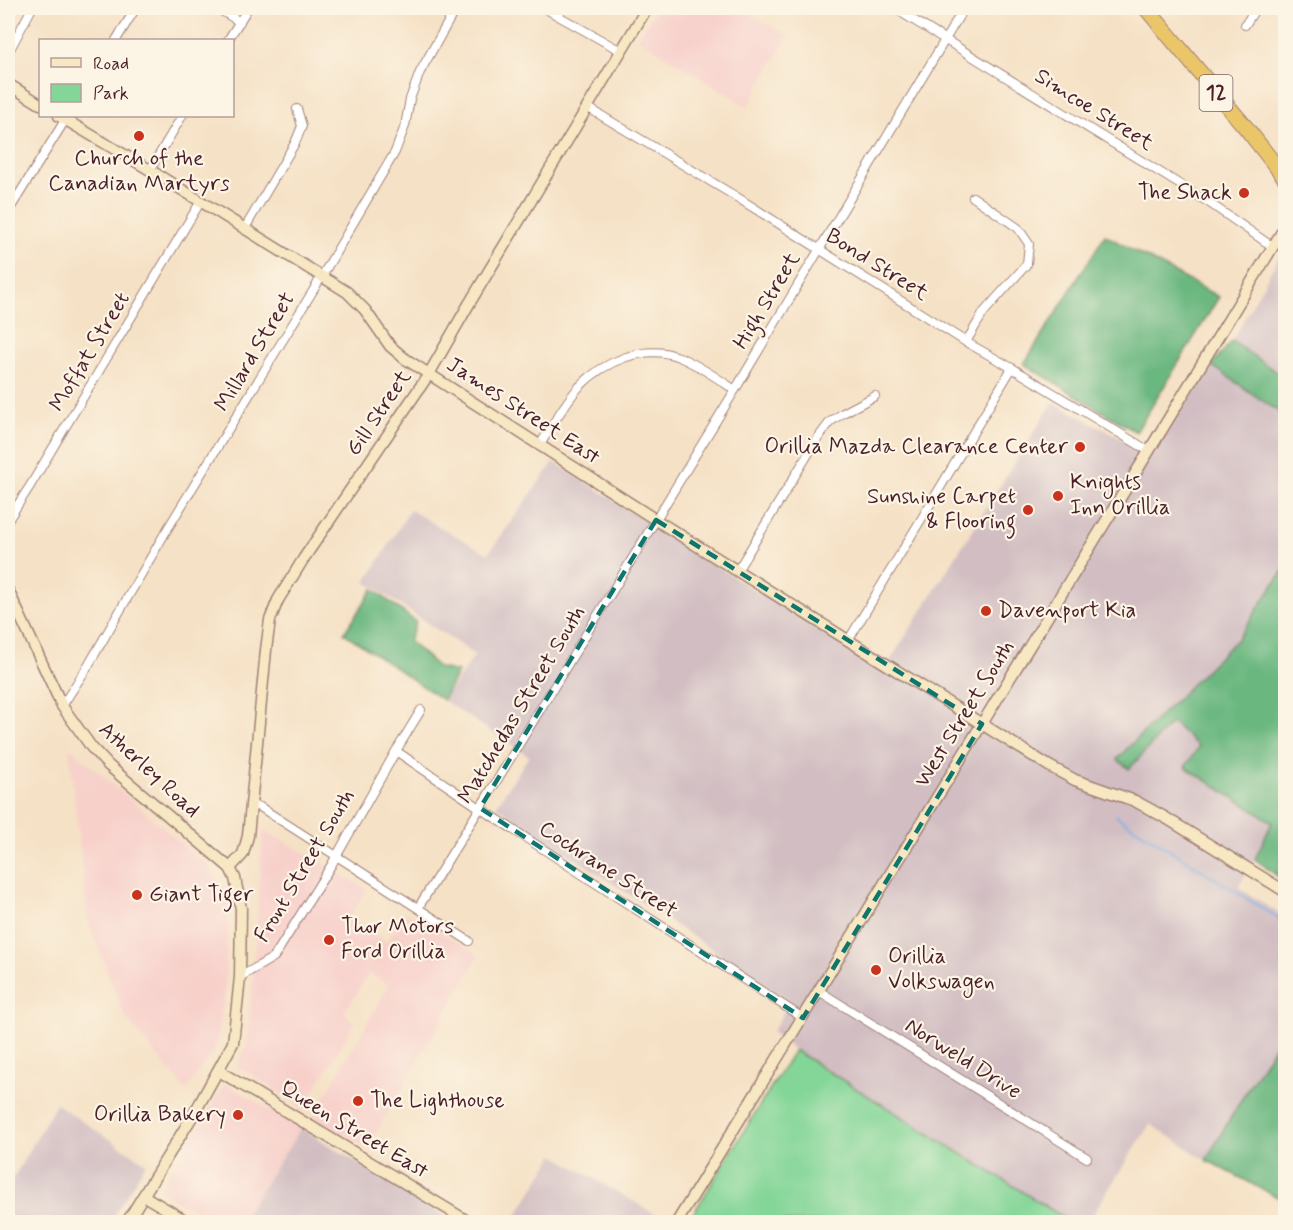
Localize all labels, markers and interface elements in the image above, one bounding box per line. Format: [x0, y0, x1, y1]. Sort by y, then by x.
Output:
legend [39, 39, 234, 117]
text: Road [93, 52, 129, 76]
street label: Simcoe Street [1029, 62, 1159, 158]
road number: 12 [1200, 75, 1232, 111]
text: Park [93, 82, 129, 106]
marker: Church of the Canadian Martyrs [132, 129, 146, 143]
place label: Church of the Canadian Martyrs [48, 145, 230, 198]
place label: The Shack [1138, 179, 1232, 207]
marker: The Shack [1237, 186, 1251, 200]
street label: Bond Street [820, 222, 934, 308]
street label: High Street [727, 247, 810, 356]
street label: Moffat Street [43, 287, 137, 417]
street label: Millard Street [208, 287, 302, 417]
street label: James Street East [441, 351, 605, 471]
street label: Gill Street [340, 364, 418, 462]
place label: Orillia Mazda Clearance Center [765, 433, 1069, 461]
marker: Orillia Mazda Clearance Center [1073, 440, 1087, 454]
place label: Knights Inn Orillia [1070, 469, 1170, 522]
place label: Sunshine Carpet & Flooring [867, 483, 1016, 539]
marker: Knights Inn Orillia [1051, 489, 1065, 503]
marker: Sunshine Carpet & Flooring [1021, 503, 1035, 517]
place label: Davenport Kia [998, 597, 1136, 625]
street label: Matchedas Street South [452, 601, 592, 809]
marker: Davenport Kia [979, 604, 993, 618]
street label: West Street South [909, 635, 1021, 793]
street label: Atherley Road [92, 716, 206, 824]
street label: Front Street South [248, 784, 362, 948]
street label: Cochrane Street [533, 815, 683, 925]
place label: Giant Tiger [149, 881, 254, 912]
marker: Giant Tiger [130, 888, 144, 902]
place label: Thor Motors Ford Orillia [341, 913, 454, 966]
marker: Thor Motors Ford Orillia [322, 933, 336, 947]
place label: Orillia Volkswagen [888, 943, 995, 999]
marker: Orillia Volkswagen [869, 963, 883, 977]
street label: Norweld Drive [899, 1012, 1027, 1106]
street label: Queen Street East [275, 1075, 433, 1185]
place label: The Lighthouse [370, 1087, 505, 1116]
marker: The Lighthouse [351, 1094, 365, 1108]
place label: Orillia Bakery [94, 1101, 226, 1129]
marker: Orillia Bakery [231, 1108, 245, 1122]

